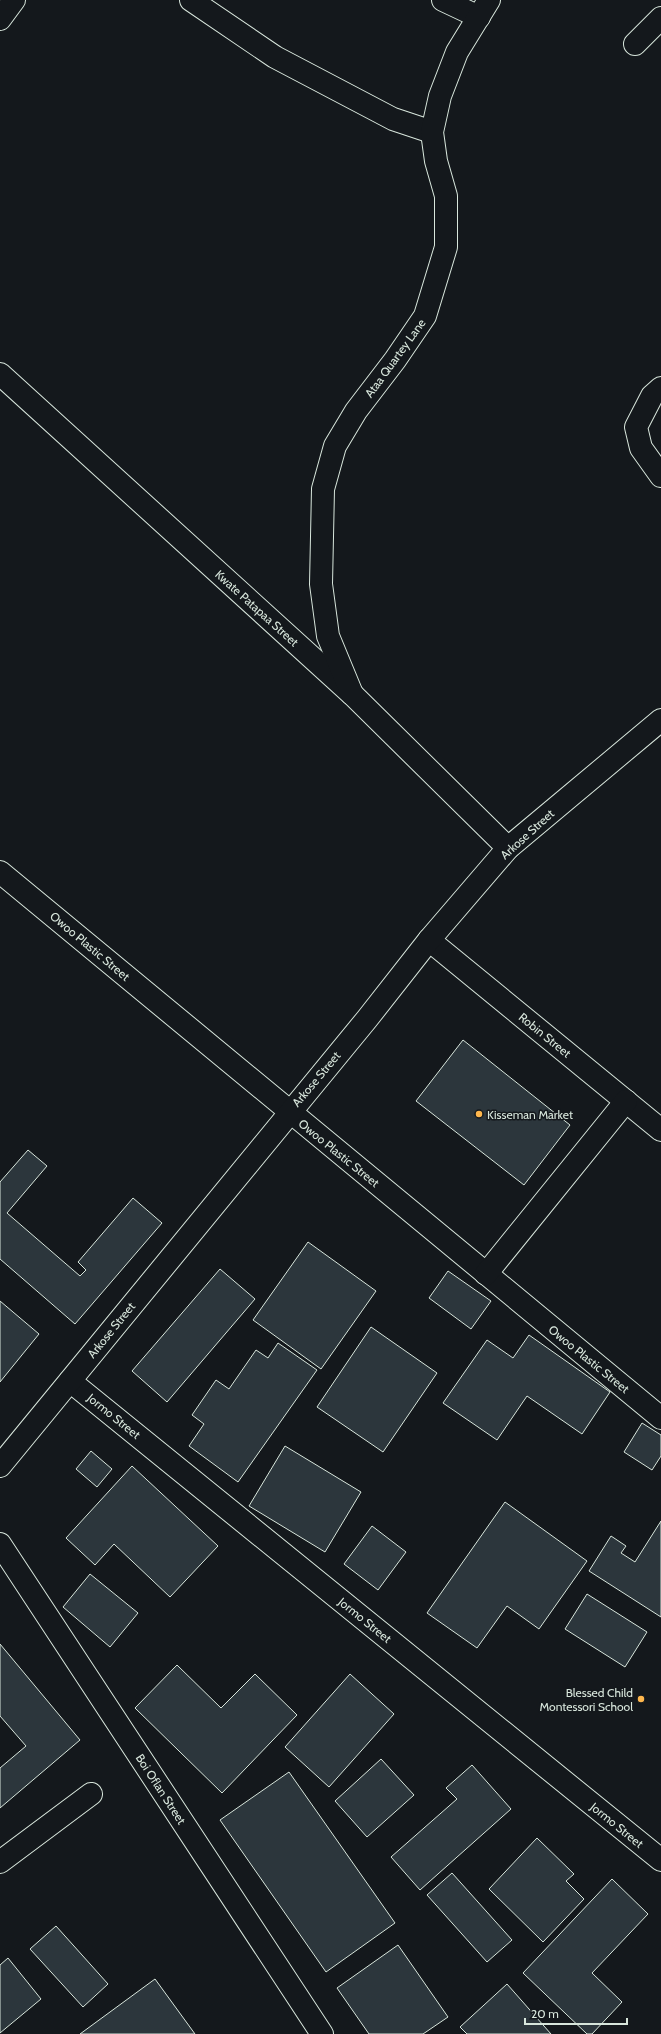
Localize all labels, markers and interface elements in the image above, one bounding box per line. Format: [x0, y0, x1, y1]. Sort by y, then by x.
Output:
street label: Ataa Quartey Lane [361, 316, 429, 400]
street label: Kwate Patapaa Street [212, 567, 302, 649]
street label: Arkose Street [497, 806, 557, 862]
street label: Owoo Plastic Street [47, 908, 133, 984]
street label: Robin Street [516, 1009, 574, 1061]
street label: Arkose Street [289, 1048, 343, 1110]
place label: Kisseman Market [487, 1107, 573, 1122]
marker: Kisseman Market [474, 1109, 484, 1119]
street label: Owoo Plastic Street [296, 1116, 382, 1190]
street label: Arkose Street [84, 1299, 138, 1361]
street label: Owoo Plastic Street [546, 1322, 632, 1396]
street label: Jormo Street [84, 1389, 144, 1442]
street label: Jormo Street [335, 1593, 395, 1646]
place label: Blessed Child Montessori School [539, 1685, 633, 1714]
marker: Blessed Child Montessori School [636, 1694, 646, 1704]
street label: Boi Oflan Street [133, 1751, 189, 1827]
street label: Jormo Street [587, 1798, 647, 1851]
scale bar [525, 2000, 627, 2026]
text: 20 m [531, 2006, 559, 2021]

